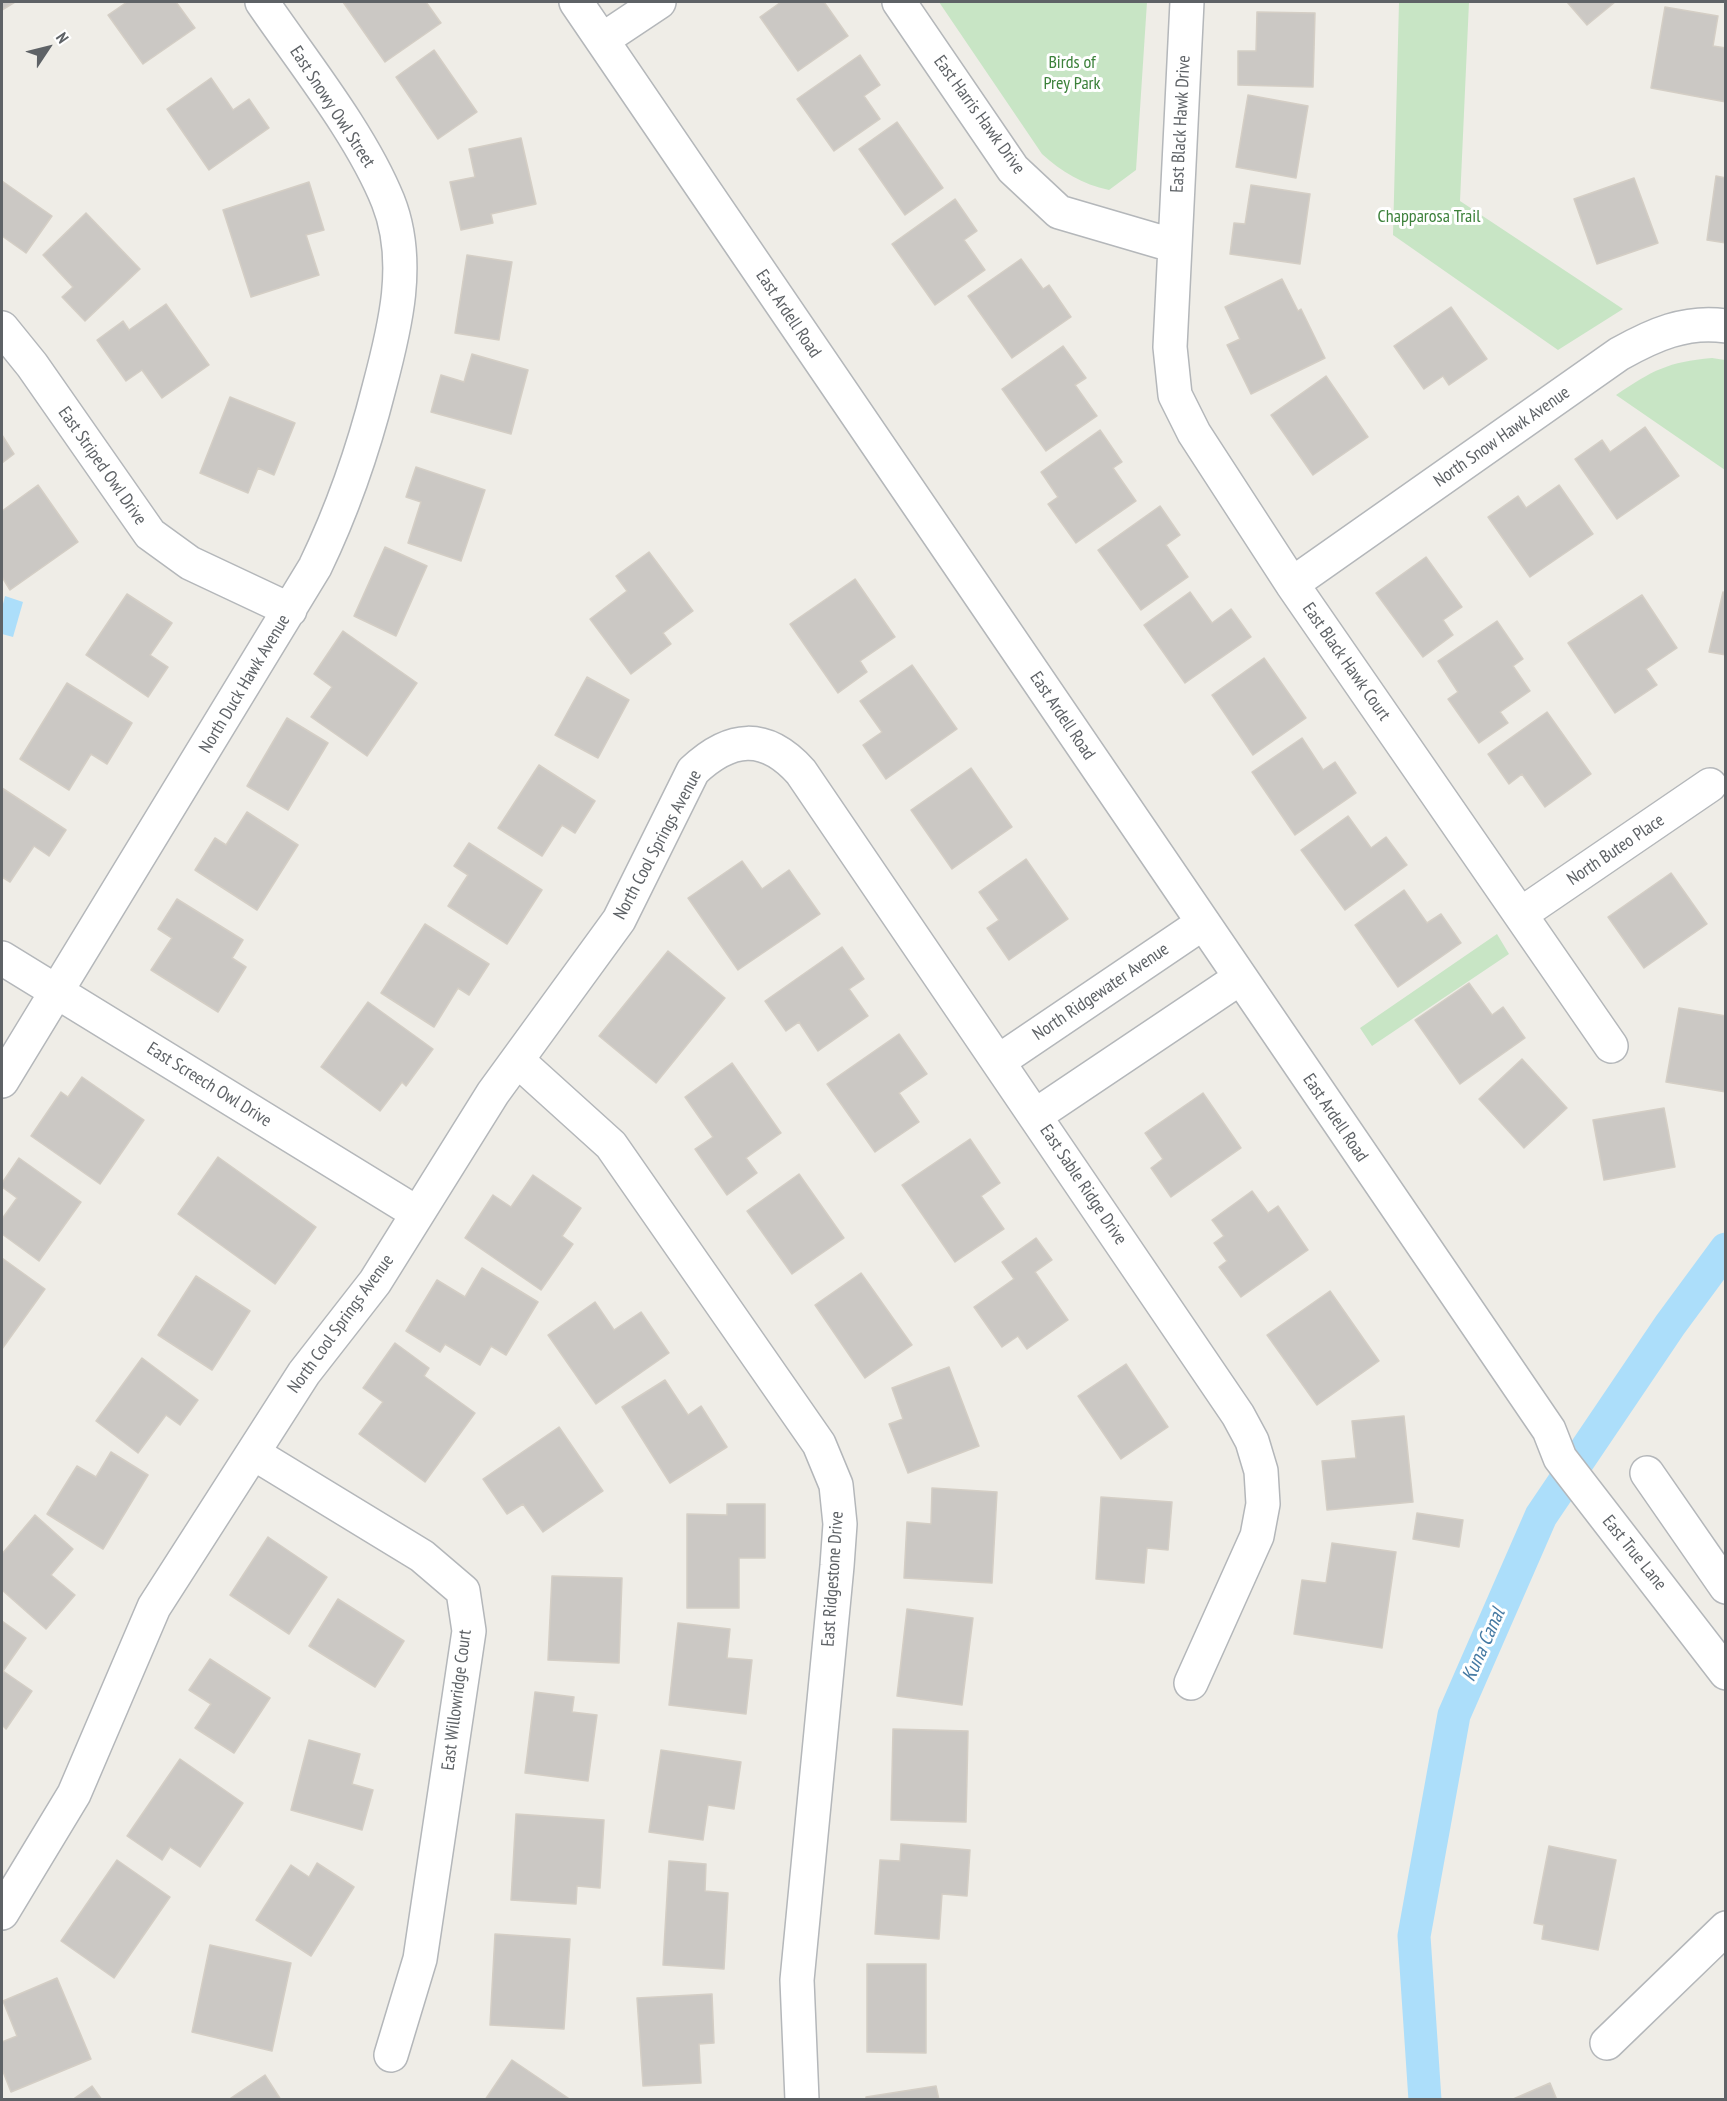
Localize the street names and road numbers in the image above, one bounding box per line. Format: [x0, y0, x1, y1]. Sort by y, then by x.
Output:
street label: East Snowy Owl Street [285, 42, 379, 172]
street label: East Harris Hawk Drive [929, 52, 1029, 178]
street label: East Black Hawk Drive [1167, 55, 1195, 193]
street label: East Ardell Road [751, 266, 825, 362]
street label: North Snow Hawk Avenue [1430, 382, 1574, 492]
street label: East Striped Owl Drive [53, 403, 151, 529]
street label: East Black Hawk Court [1297, 599, 1395, 725]
street label: North Duck Hawk Avenue [195, 611, 295, 757]
street label: East Ardell Road [1025, 668, 1099, 764]
street label: North Cool Springs Avenue [609, 767, 707, 923]
street label: North Buteo Place [1563, 810, 1669, 890]
street label: North Ridgewater Avenue [1029, 939, 1173, 1045]
street label: East Screech Owl Drive [143, 1038, 275, 1132]
street label: East Ardell Road [1298, 1070, 1372, 1166]
street label: East Sable Ridge Drive [1035, 1121, 1131, 1249]
street label: North Cool Springs Avenue [283, 1250, 399, 1398]
street label: East Ridgestone Drive [817, 1510, 849, 1648]
street label: East True Lane [1597, 1511, 1671, 1595]
street label: East Willowridge Court [438, 1628, 476, 1772]

